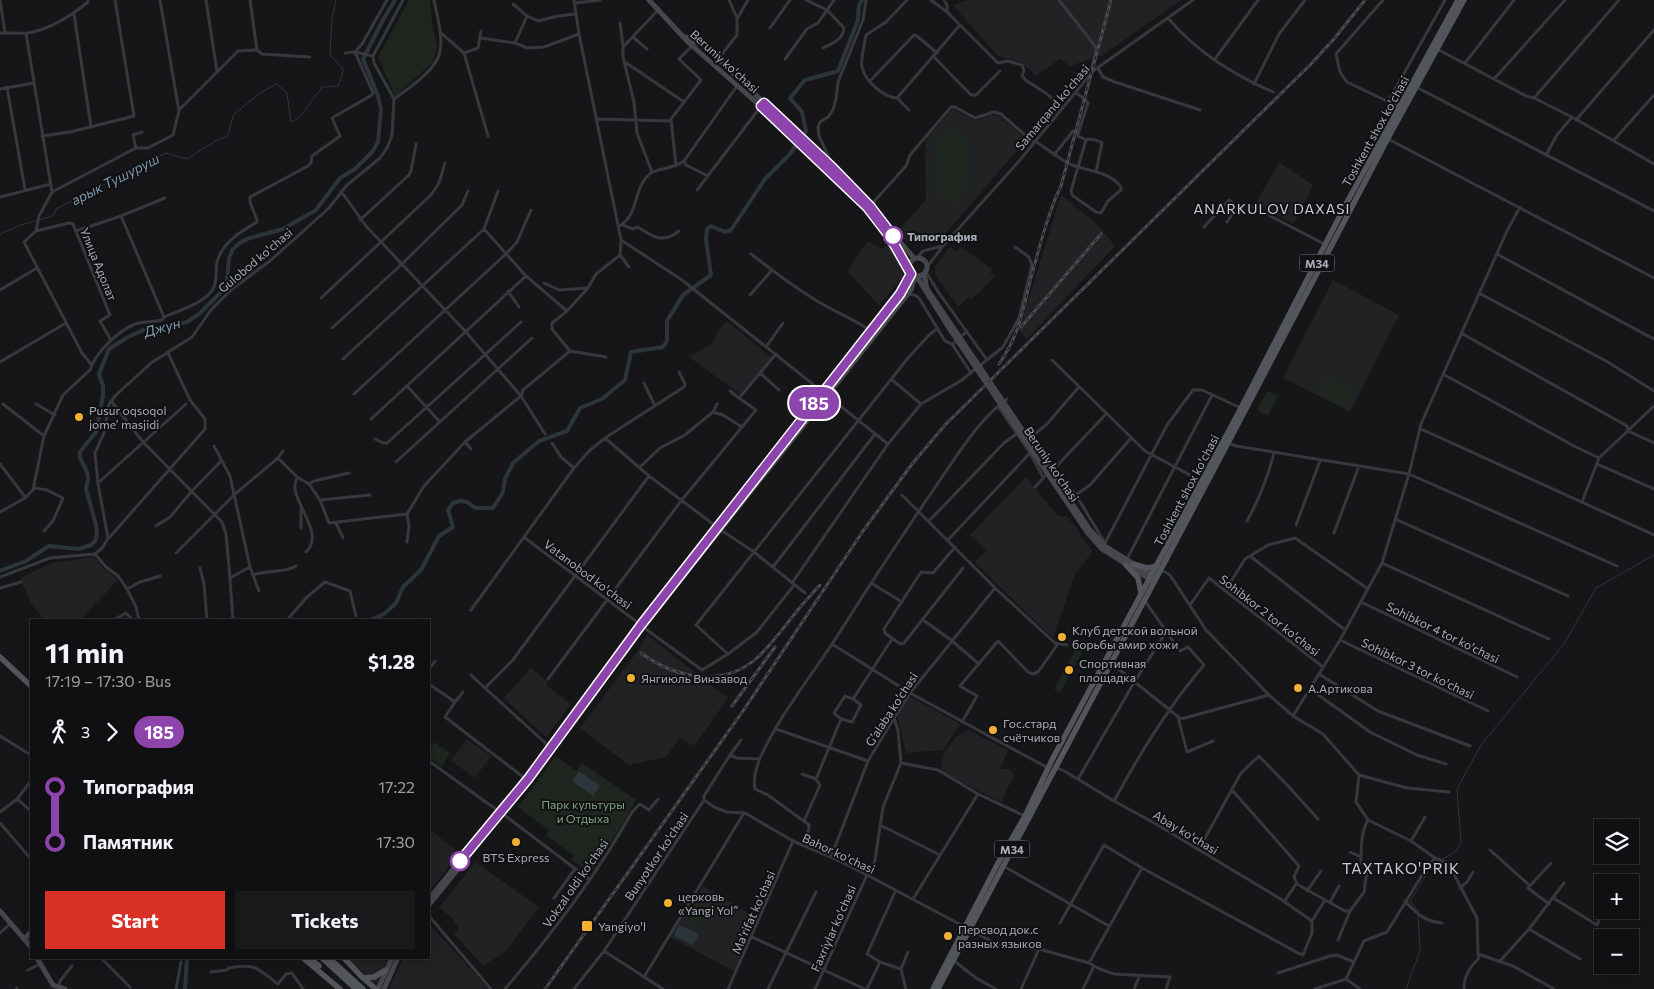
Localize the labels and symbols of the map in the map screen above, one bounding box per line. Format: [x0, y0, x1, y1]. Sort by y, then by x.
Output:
street label: Beruniy ko'chasi [688, 27, 762, 95]
street label: Samarqand ko'chasi [1012, 61, 1092, 153]
street label: Toshkent shox ko'chasi [1339, 73, 1411, 189]
water label: арык Тушуруш [68, 149, 162, 208]
district label: ANARKULOV DAXASI [1194, 200, 1350, 217]
street label: Улица Адолат [78, 225, 120, 303]
street label: Gulobod ko'chasi [215, 225, 295, 295]
marker: Типография [883, 226, 903, 246]
place label: Типография [907, 229, 977, 243]
road number: M34 [1300, 254, 1334, 272]
water label: Джун [140, 314, 182, 341]
line badge: 185 [785, 387, 843, 419]
place label: Pusur oqsoqol jome’ masjidi [89, 403, 167, 431]
marker: Pusur oqsoqol jome’ masjidi [73, 411, 85, 423]
street label: Beruniy ko'chasi [1022, 424, 1082, 504]
street label: Toshkent shox ko'chasi [1151, 432, 1221, 548]
street label: Vatanobod ko'chasi [541, 536, 635, 612]
street label: Sohibkor 2 tor ko'chasi [1217, 572, 1323, 658]
street label: Sohibkor 4 tor ko'chasi [1384, 599, 1502, 665]
place label: Клуб детской вольной борьбы амир хожи [1072, 623, 1198, 651]
marker: Клуб детской вольной борьбы амир хожи [1056, 631, 1068, 643]
street label: Sohibkor 3 tor ko'chasi [1359, 635, 1477, 701]
place label: Спортивная площадка [1079, 656, 1146, 684]
marker: Спортивная площадка [1063, 664, 1075, 676]
street label: G’alaba ko’chasi [862, 669, 920, 749]
place label: Янгиюль Винзавод [641, 671, 747, 685]
marker: Янгиюль Винзавод [625, 672, 637, 684]
place label: А.Артикова [1308, 681, 1373, 695]
marker: А.Артикова [1292, 682, 1304, 694]
place label: Гос.стард счётчиков [1003, 716, 1060, 744]
marker: Гос.стард счётчиков [987, 724, 999, 736]
park label: Парк культуры и Отдыха [541, 797, 625, 825]
street label: Abay ko'chasi [1151, 807, 1221, 857]
street label: Bunyotkor ko'chasi [621, 809, 691, 903]
street label: Bahor ko'chasi [800, 830, 878, 876]
marker: BTS Express [510, 836, 522, 848]
street label: Vokzal oldi ko'chasi [539, 836, 611, 930]
road number: M34 [994, 841, 1030, 858]
place label: BTS Express [482, 850, 550, 864]
unlabelled marker [450, 851, 470, 871]
district label: TAXTAKO'PRIK [1342, 859, 1460, 877]
street label: Ma'rifat ko'chasi [728, 868, 778, 956]
street label: Faxriylar ko'chasi [808, 883, 858, 973]
place label: церковь «Yangi Yol” [678, 889, 738, 917]
marker: церковь «Yangi Yol” [662, 897, 674, 909]
marker: Yangiyo'l [580, 919, 594, 933]
place label: Yangiyo'l [598, 919, 646, 933]
place label: Перевод док.с разных языков [958, 922, 1042, 950]
marker: Перевод док.с разных языков [942, 930, 954, 942]

